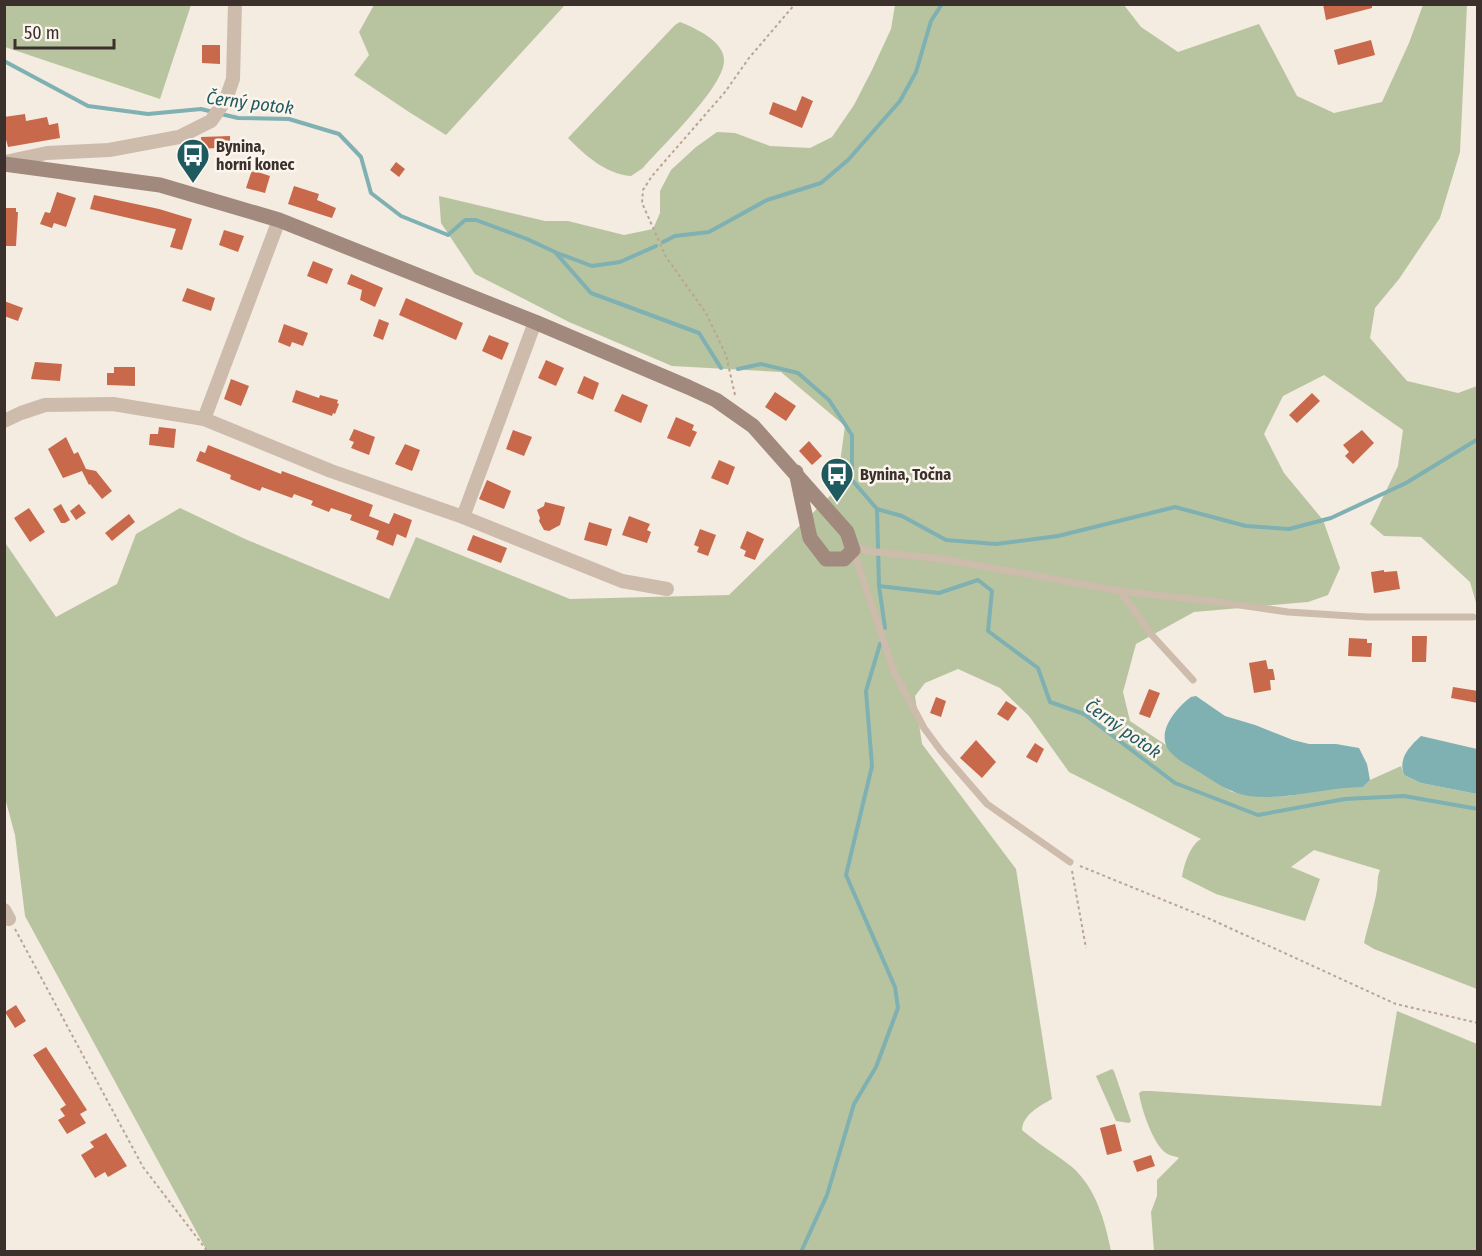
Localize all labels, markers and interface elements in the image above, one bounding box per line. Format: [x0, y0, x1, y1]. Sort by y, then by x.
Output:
scale bar [15, 12, 114, 50]
text: 50 m [24, 22, 60, 44]
water label: Černý potok [205, 87, 295, 119]
bus stop icon: Bynina, horní konec [175, 137, 211, 184]
place label: Bynina, horní konec [216, 137, 295, 174]
bus stop icon: Bynina, Točna [819, 456, 855, 503]
place label: Bynina, Točna [860, 465, 951, 484]
water label: Černý potok [1081, 695, 1165, 763]

